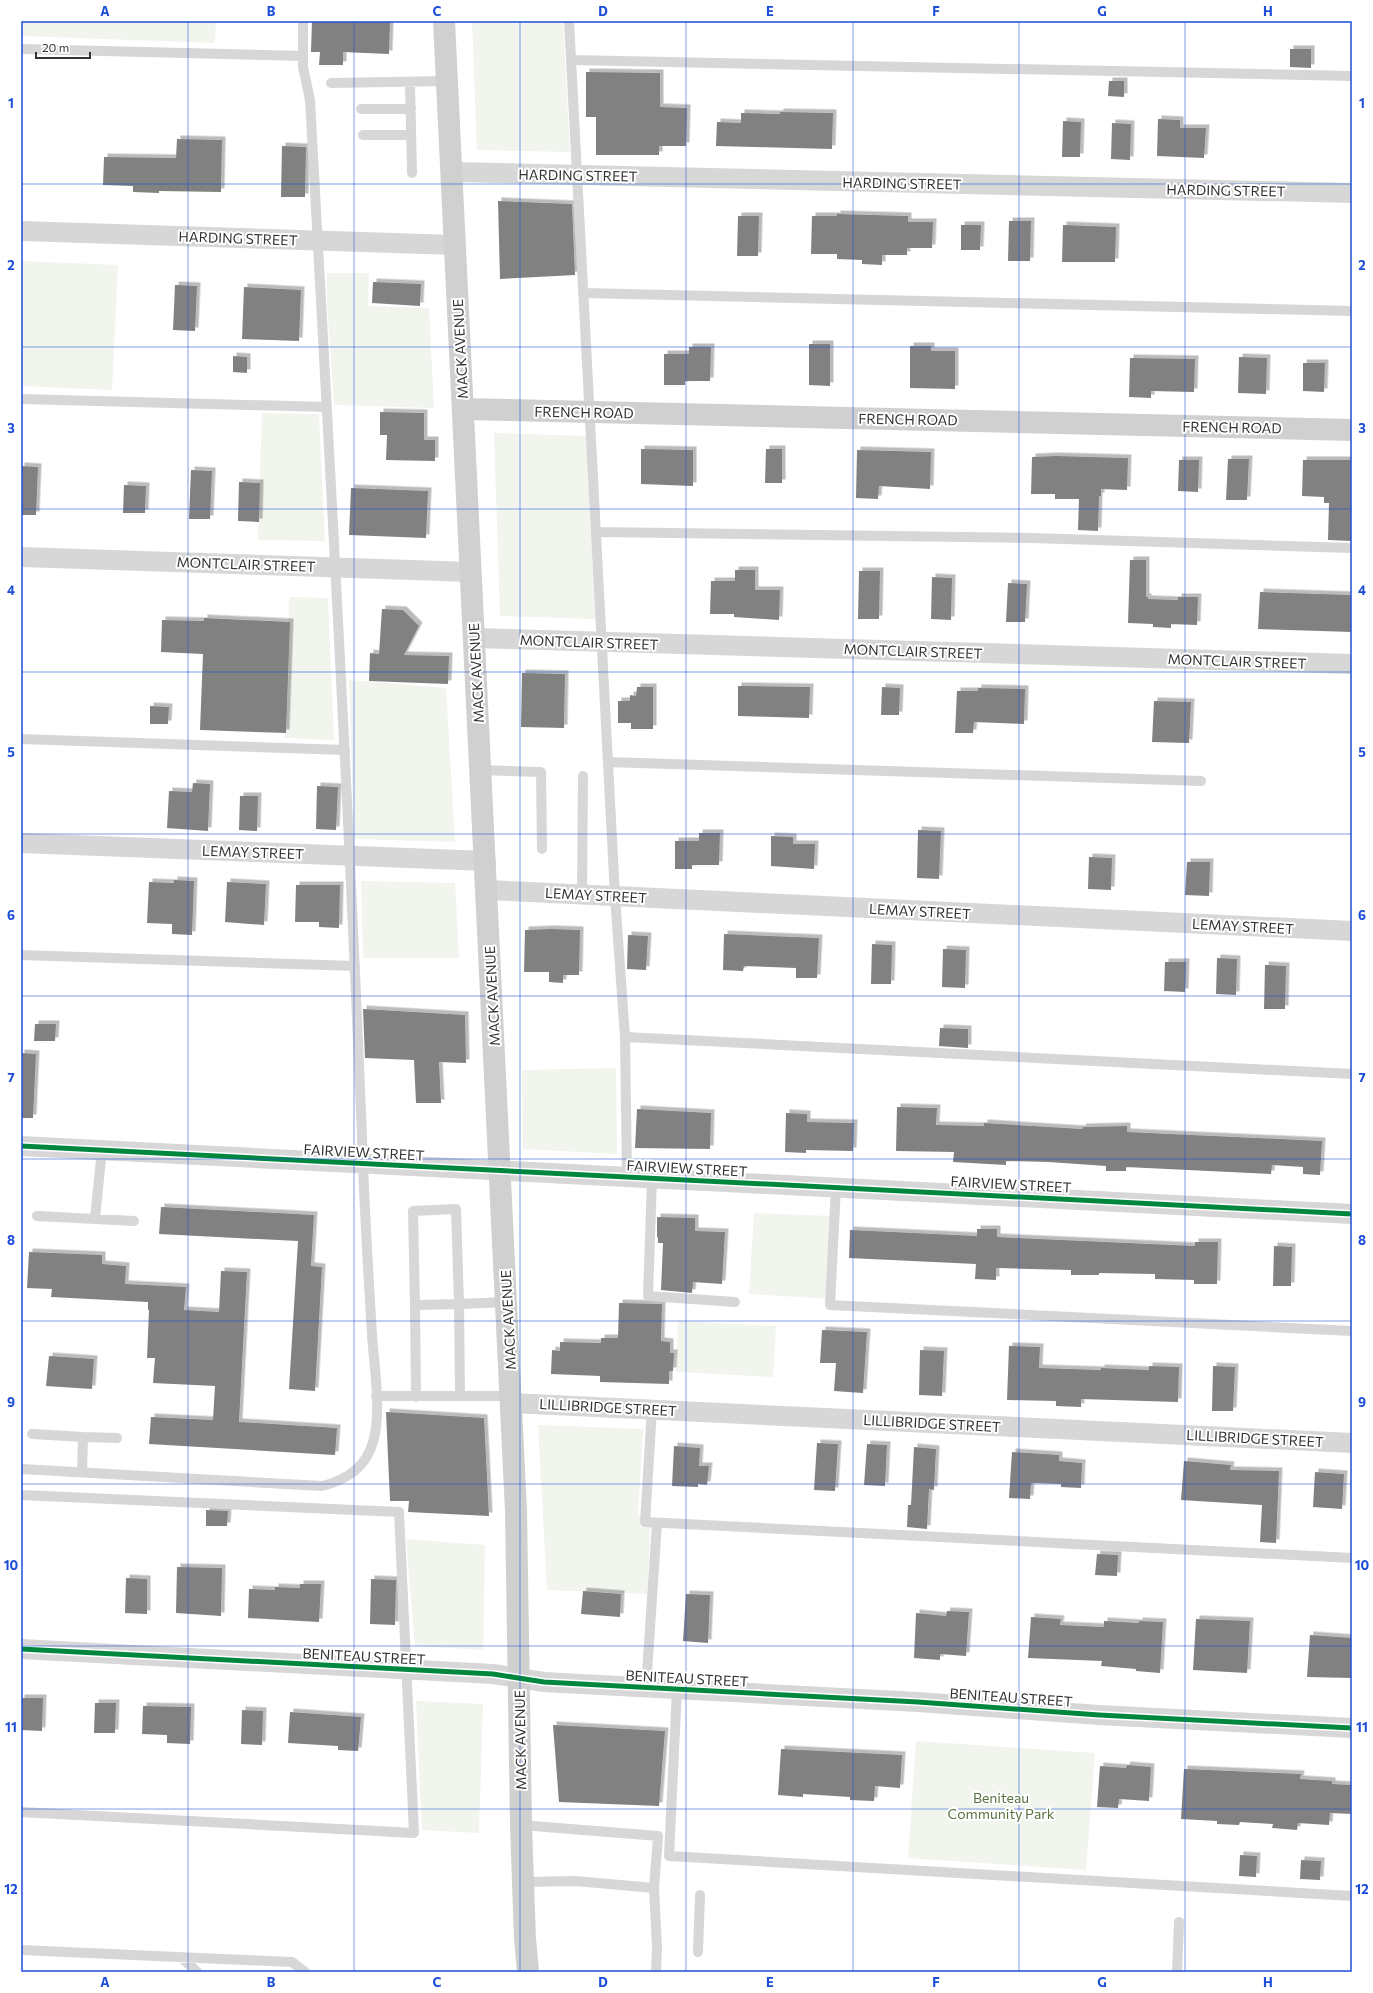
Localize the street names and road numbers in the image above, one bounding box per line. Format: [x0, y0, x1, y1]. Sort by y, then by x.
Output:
street label: HARDING STREET [518, 165, 638, 185]
street label: HARDING STREET [842, 173, 962, 193]
street label: HARDING STREET [1166, 180, 1286, 200]
street label: HARDING STREET [178, 227, 298, 249]
street label: MACK AVENUE [449, 299, 471, 399]
street label: FRENCH ROAD [534, 403, 634, 421]
street label: FRENCH ROAD [858, 410, 958, 428]
street label: FRENCH ROAD [1182, 418, 1282, 436]
street label: MONTCLAIR STREET [176, 553, 316, 575]
street label: MACK AVENUE [465, 623, 487, 723]
street label: MONTCLAIR STREET [519, 631, 659, 653]
street label: MONTCLAIR STREET [843, 640, 983, 662]
street label: MONTCLAIR STREET [1167, 650, 1307, 672]
street label: LEMAY STREET [202, 842, 304, 862]
street label: LEMAY STREET [545, 884, 647, 906]
street label: LEMAY STREET [869, 900, 971, 922]
street label: LEMAY STREET [1192, 915, 1294, 937]
street label: MACK AVENUE [481, 946, 503, 1046]
street label: FAIRVIEW STREET [303, 1140, 425, 1164]
street label: FAIRVIEW STREET [626, 1156, 748, 1180]
street label: FAIRVIEW STREET [950, 1172, 1072, 1196]
street label: MACK AVENUE [497, 1270, 519, 1370]
street label: LILLIBRIDGE STREET [539, 1395, 677, 1419]
street label: LILLIBRIDGE STREET [863, 1411, 1001, 1435]
street label: LILLIBRIDGE STREET [1186, 1426, 1324, 1450]
street label: BENITEAU STREET [302, 1644, 426, 1668]
street label: BENITEAU STREET [625, 1666, 749, 1690]
street label: BENITEAU STREET [949, 1684, 1073, 1710]
street label: MACK AVENUE [511, 1690, 529, 1790]

